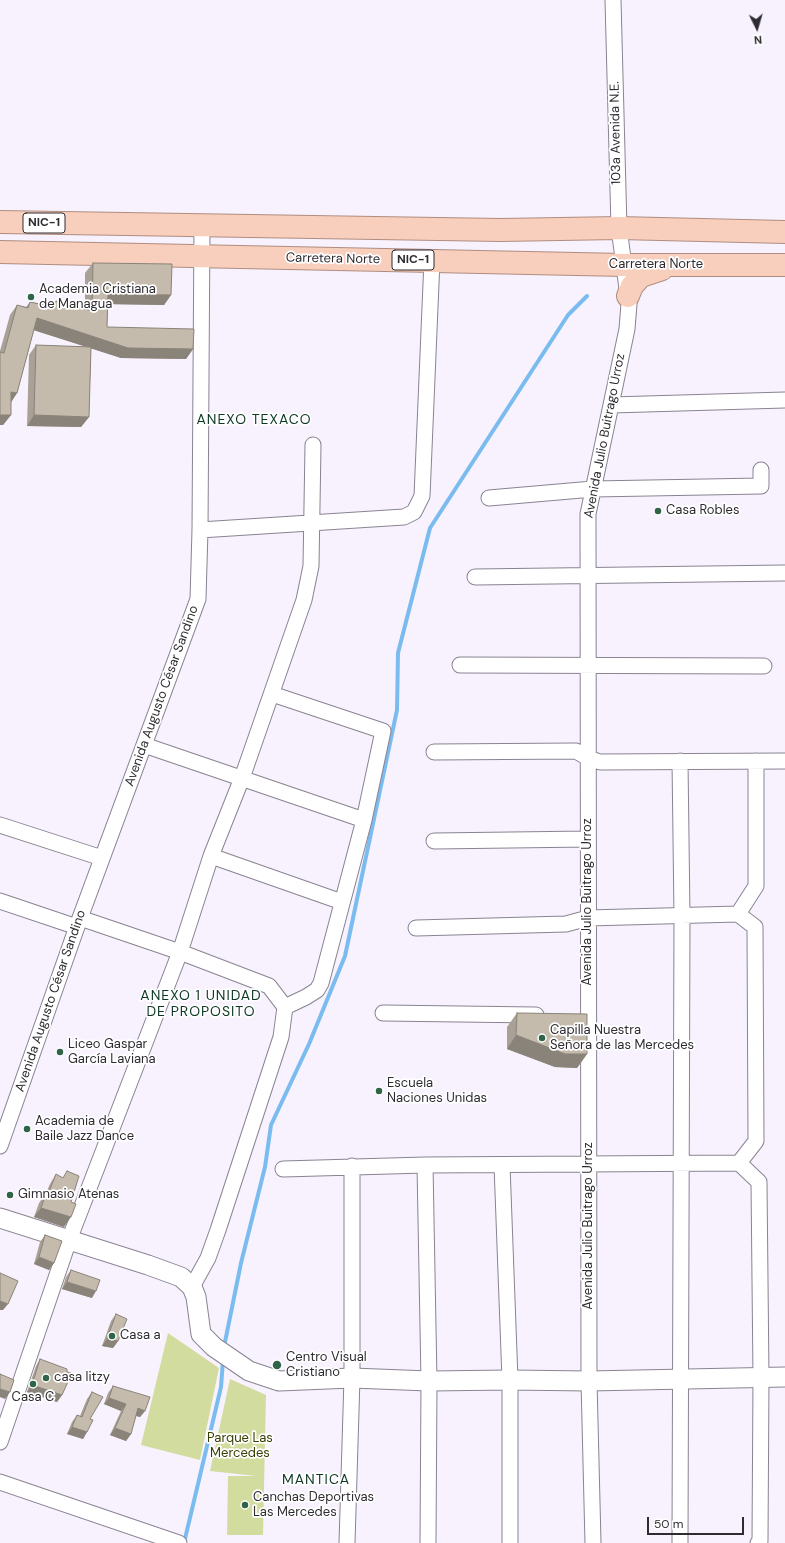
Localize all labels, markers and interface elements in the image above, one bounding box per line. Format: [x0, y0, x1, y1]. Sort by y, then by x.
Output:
north arrow [737, 8, 777, 48]
text: N [753, 33, 763, 47]
street label: 103a Avenida N.E. [607, 81, 625, 185]
road number: NIC-1 [23, 213, 65, 233]
street label: Carretera Norte [286, 250, 380, 268]
road number: NIC-1 [392, 250, 434, 270]
street label: Carretera Norte [609, 257, 703, 273]
place label: Academia Cristiana de Managua [39, 282, 156, 313]
marker: Academia Cristiana de Managua [26, 292, 36, 302]
street label: Avenida Julio Buitrago Urroz [581, 352, 629, 520]
district label: ANEXO TEXACO [196, 412, 312, 428]
place label: Casa Robles [666, 503, 739, 519]
marker: Casa Robles [653, 506, 663, 516]
street label: Avenida Augusto César Sandino [122, 604, 202, 788]
street label: Avenida Julio Buitrago Urroz [580, 818, 596, 986]
street label: Avenida Augusto César Sandino [13, 908, 89, 1094]
district label: ANEXO 1 UNIDAD DE PROPOSITO [140, 988, 262, 1020]
place label: Capilla Nuestra Señora de las Mercedes [550, 1023, 694, 1054]
marker: Capilla Nuestra Señora de las Mercedes [537, 1033, 547, 1043]
place label: Liceo Gaspar García Laviana [68, 1037, 156, 1068]
marker: Liceo Gaspar García Laviana [55, 1047, 65, 1057]
place label: Escuela Naciones Unidas [387, 1076, 487, 1107]
marker: Escuela Naciones Unidas [374, 1086, 384, 1096]
place label: Academia de Baile Jazz Dance [35, 1114, 134, 1145]
marker: Academia de Baile Jazz Dance [22, 1124, 32, 1134]
street label: Avenida Julio Buitrago Urroz [581, 1142, 597, 1310]
place label: Gimnasio Atenas [18, 1187, 119, 1203]
marker: Gimnasio Atenas [5, 1190, 15, 1200]
place label: Casa a [120, 1328, 161, 1344]
marker: Casa a [107, 1331, 117, 1341]
place label: Centro Visual Cristiano [286, 1350, 367, 1381]
marker: Centro Visual Cristiano [271, 1359, 283, 1371]
place label: casa litzy [54, 1370, 110, 1386]
marker: casa litzy [41, 1373, 51, 1383]
marker: Casa C [28, 1379, 38, 1389]
place label: Casa C [12, 1390, 54, 1406]
park label: Parque Las Mercedes [207, 1431, 273, 1462]
district label: MANTICA [282, 1472, 350, 1488]
place label: Canchas Deportivas Las Mercedes [253, 1490, 374, 1521]
marker: Canchas Deportivas Las Mercedes [240, 1500, 250, 1510]
scale bar [649, 1509, 746, 1535]
text: 50 m [654, 1516, 683, 1532]

